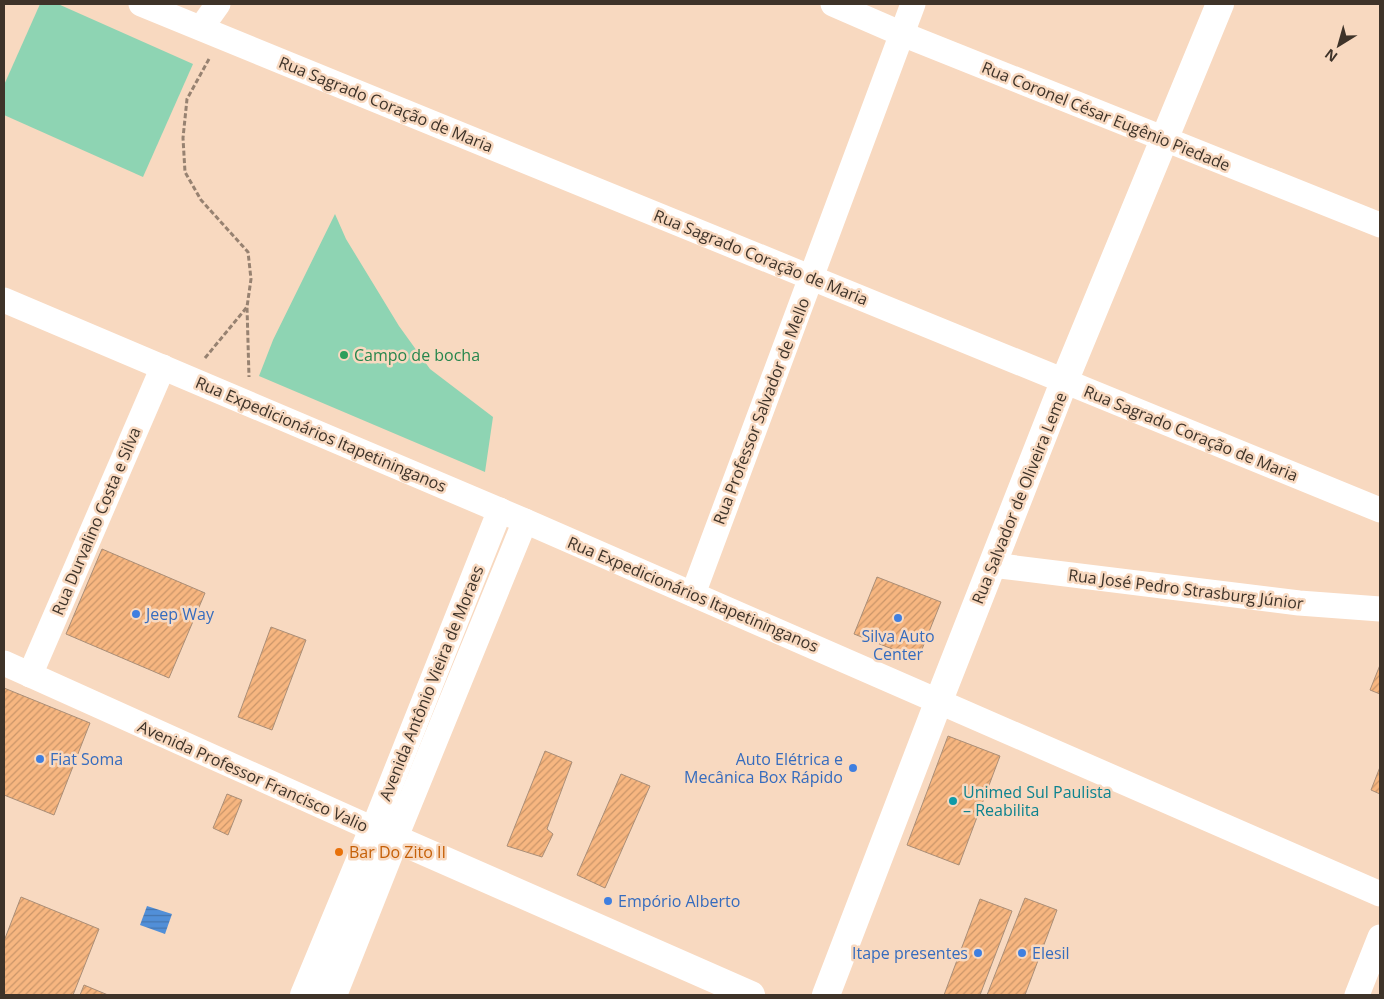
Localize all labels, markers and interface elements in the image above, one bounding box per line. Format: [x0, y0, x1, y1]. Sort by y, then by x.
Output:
north arrow [1314, 20, 1364, 70]
text: N [1321, 45, 1341, 67]
street label: Rua Sagrado Coração de Maria [276, 51, 496, 157]
street label: Rua Coronel César Eugênio Piedade [979, 56, 1233, 176]
street label: Rua Sagrado Coração de Maria [651, 204, 871, 310]
street label: Rua Professor Salvador de Mello [708, 294, 814, 528]
place label: Campo de bocha [354, 344, 480, 366]
marker: Campo de bocha [338, 349, 350, 361]
street label: Rua Expedicionários Itapetininganos [192, 371, 450, 497]
street label: Rua Sagrado Coração de Maria [1081, 380, 1301, 486]
street label: Rua Salvador de Oliveira Leme [966, 389, 1072, 607]
street label: Rua Durvalino Costa e Silva [46, 424, 146, 618]
street label: Rua Expedicionários Itapetininganos [564, 531, 822, 657]
street label: Avenida Antônio Vieira de Moraes [374, 562, 488, 804]
street label: Rua José Pedro Strasburg Júnior [1067, 564, 1305, 614]
place label: Jeep Way [144, 603, 215, 625]
marker: Jeep Way [130, 608, 142, 620]
marker: Silva Auto Center [892, 612, 904, 624]
place label: Silva Auto Center [861, 625, 935, 665]
street label: Avenida Professor Francisco Valio [134, 715, 372, 837]
place label: Fiat Soma [50, 748, 123, 770]
place label: Auto Elétrica e Mecânica Box Rápido [684, 748, 843, 788]
marker: Fiat Soma [34, 753, 46, 765]
marker: Auto Elétrica e Mecânica Box Rápido [847, 762, 859, 774]
place label: Unimed Sul Paulista – Reabilita [963, 781, 1112, 821]
marker: Unimed Sul Paulista – Reabilita [947, 795, 959, 807]
place label: Bar Do Zito II [349, 841, 446, 863]
marker: Bar Do Zito II [333, 846, 345, 858]
place label: Empório Alberto [618, 890, 740, 912]
marker: Empório Alberto [602, 895, 614, 907]
place label: Itape presentes [852, 942, 968, 964]
place label: Elesil [1032, 942, 1070, 964]
marker: Itape presentes [972, 947, 984, 959]
marker: Elesil [1016, 947, 1028, 959]

